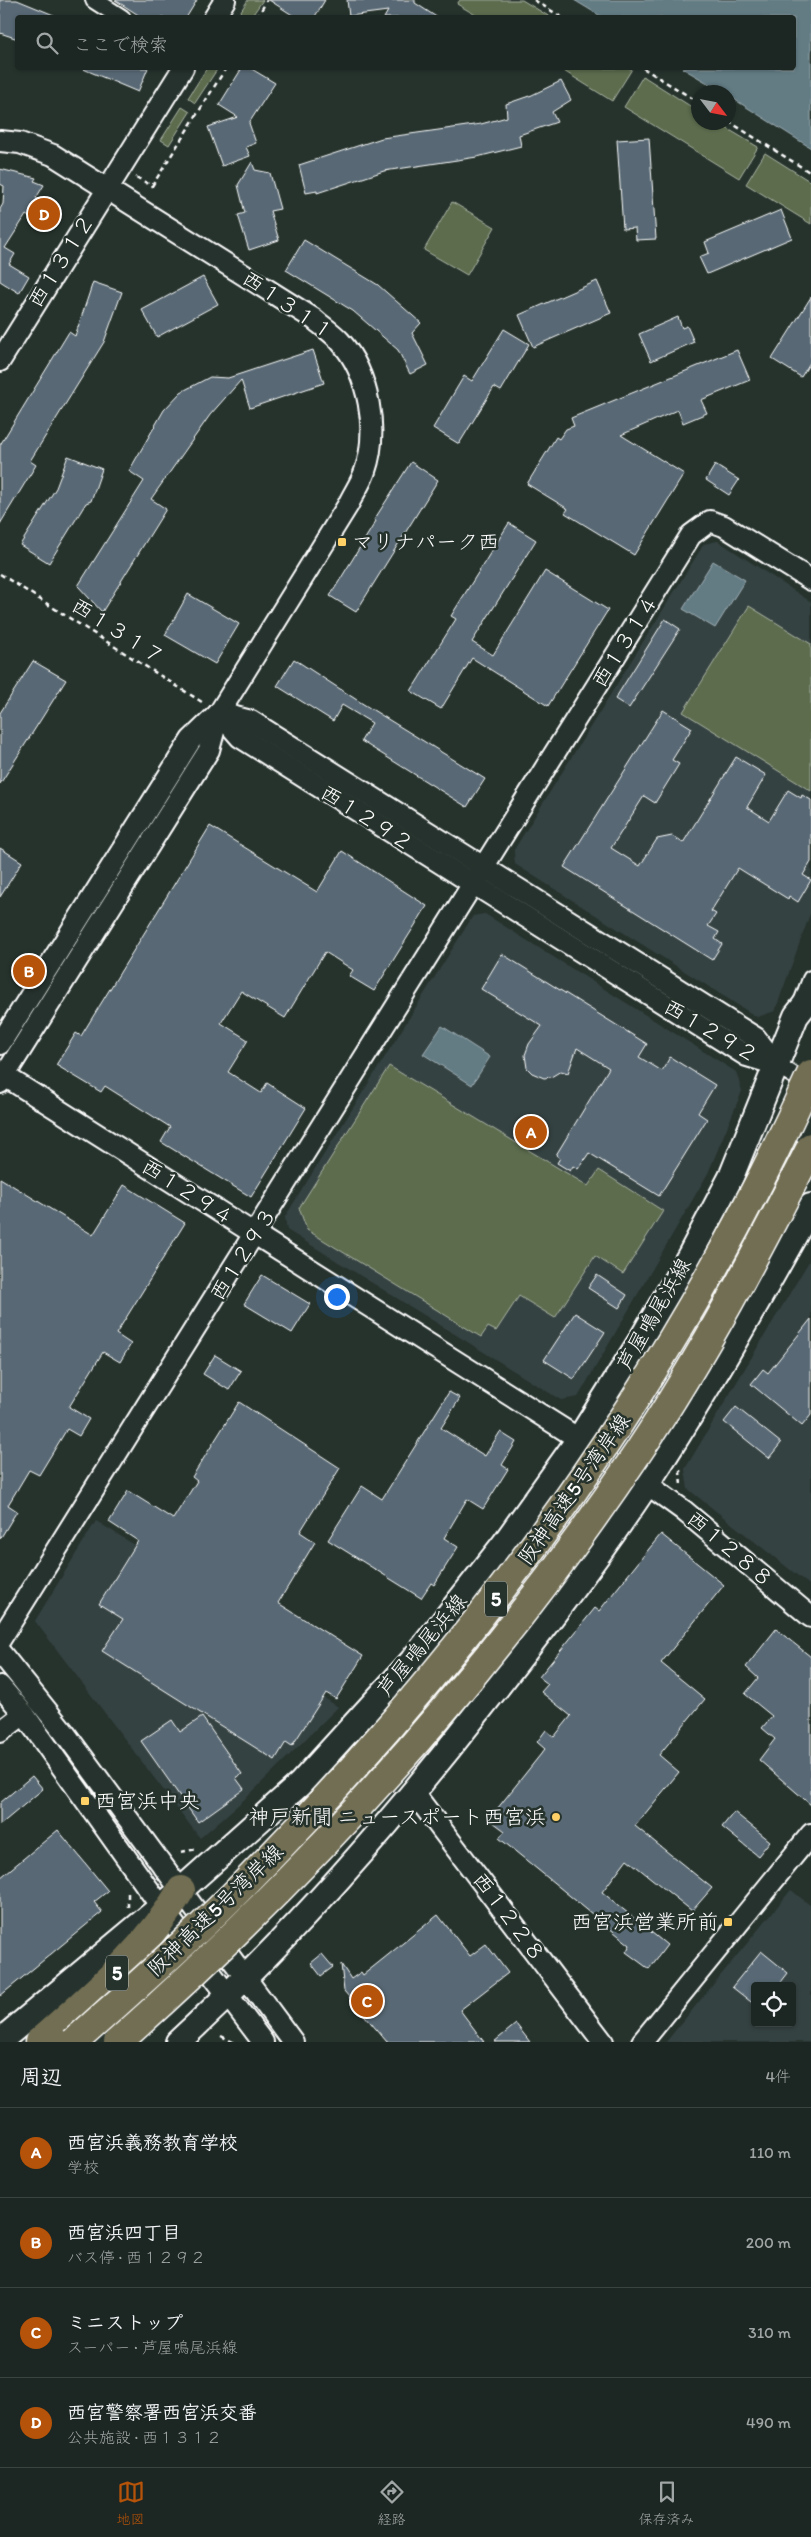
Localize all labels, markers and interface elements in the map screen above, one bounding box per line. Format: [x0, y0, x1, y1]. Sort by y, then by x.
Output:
search box [15, 15, 796, 70]
icon: search [33, 29, 61, 57]
text: ここで検索 [73, 33, 168, 56]
north arrow [691, 85, 736, 130]
pin: D [28, 195, 60, 233]
street label: 西１３１２ [22, 210, 99, 312]
street label: 西１３１１ [238, 265, 339, 344]
place label: マリナパーク西 [352, 529, 499, 554]
marker: マリナパーク西 [336, 536, 348, 548]
street label: 西１３１４ [586, 590, 663, 692]
street label: 西１３１７ [67, 592, 169, 669]
street label: 西１２９２ [316, 779, 418, 856]
pin: B [13, 952, 45, 990]
street label: 西１２９２ [660, 993, 763, 1068]
pin: A [515, 1113, 547, 1151]
street label: 西１２９４ [137, 1153, 239, 1230]
street label: 西１２９３ [204, 1203, 281, 1305]
street label: 芦屋鳴尾浜線 [611, 1253, 696, 1375]
your location [324, 1284, 350, 1310]
street label: 阪神高速5号湾岸線 [512, 1408, 635, 1569]
street label: 西１２８８ [682, 1505, 779, 1592]
road number: 5 [485, 1582, 507, 1616]
street label: 芦屋鳴尾浜線 [372, 1588, 472, 1701]
place label: 西宮浜中央 [95, 1788, 200, 1813]
marker: 西宮浜中央 [79, 1795, 91, 1807]
place label: 神戸新聞 ニュースポート西宮浜 [249, 1804, 546, 1829]
marker: 神戸新聞 ニュースポート西宮浜 [550, 1811, 562, 1823]
street label: 阪神高速5号湾岸線 [142, 1838, 288, 1981]
street label: 西１２２８ [468, 1867, 551, 1966]
place label: 西宮浜営業所前 [571, 1909, 718, 1934]
marker: 西宮浜営業所前 [722, 1916, 734, 1928]
road number: 5 [106, 1956, 128, 1990]
pin: C [351, 1982, 383, 2020]
map controls [751, 1982, 796, 2027]
button: locate [751, 1982, 796, 2027]
text: 周辺 [20, 2064, 62, 2089]
text: 4件 [765, 2067, 791, 2086]
text: 西宮浜義務教育学校 [67, 2131, 238, 2154]
text: A [31, 2143, 41, 2162]
text: 110 m [749, 2143, 791, 2162]
text: 学校 [67, 2158, 99, 2177]
text: 西宮浜四丁目 [67, 2221, 181, 2244]
text: B [31, 2233, 41, 2252]
text: 200 m [746, 2233, 791, 2252]
text: バス停 · 西１２９２ [67, 2248, 206, 2267]
text: ミニストップ [67, 2311, 183, 2334]
text: C [31, 2323, 41, 2342]
text: 310 m [748, 2323, 791, 2342]
text: スーパー · 芦屋鳴尾浜線 [67, 2338, 237, 2357]
text: 西宮警察署西宮浜交番 [67, 2401, 257, 2424]
text: D [31, 2413, 41, 2432]
text: 490 m [746, 2413, 791, 2432]
text: 公共施設 · 西１３１２ [67, 2428, 222, 2447]
tab: 地図 [117, 2478, 145, 2528]
tab: 経路 [378, 2478, 406, 2528]
tab: 保存済み [639, 2478, 695, 2528]

